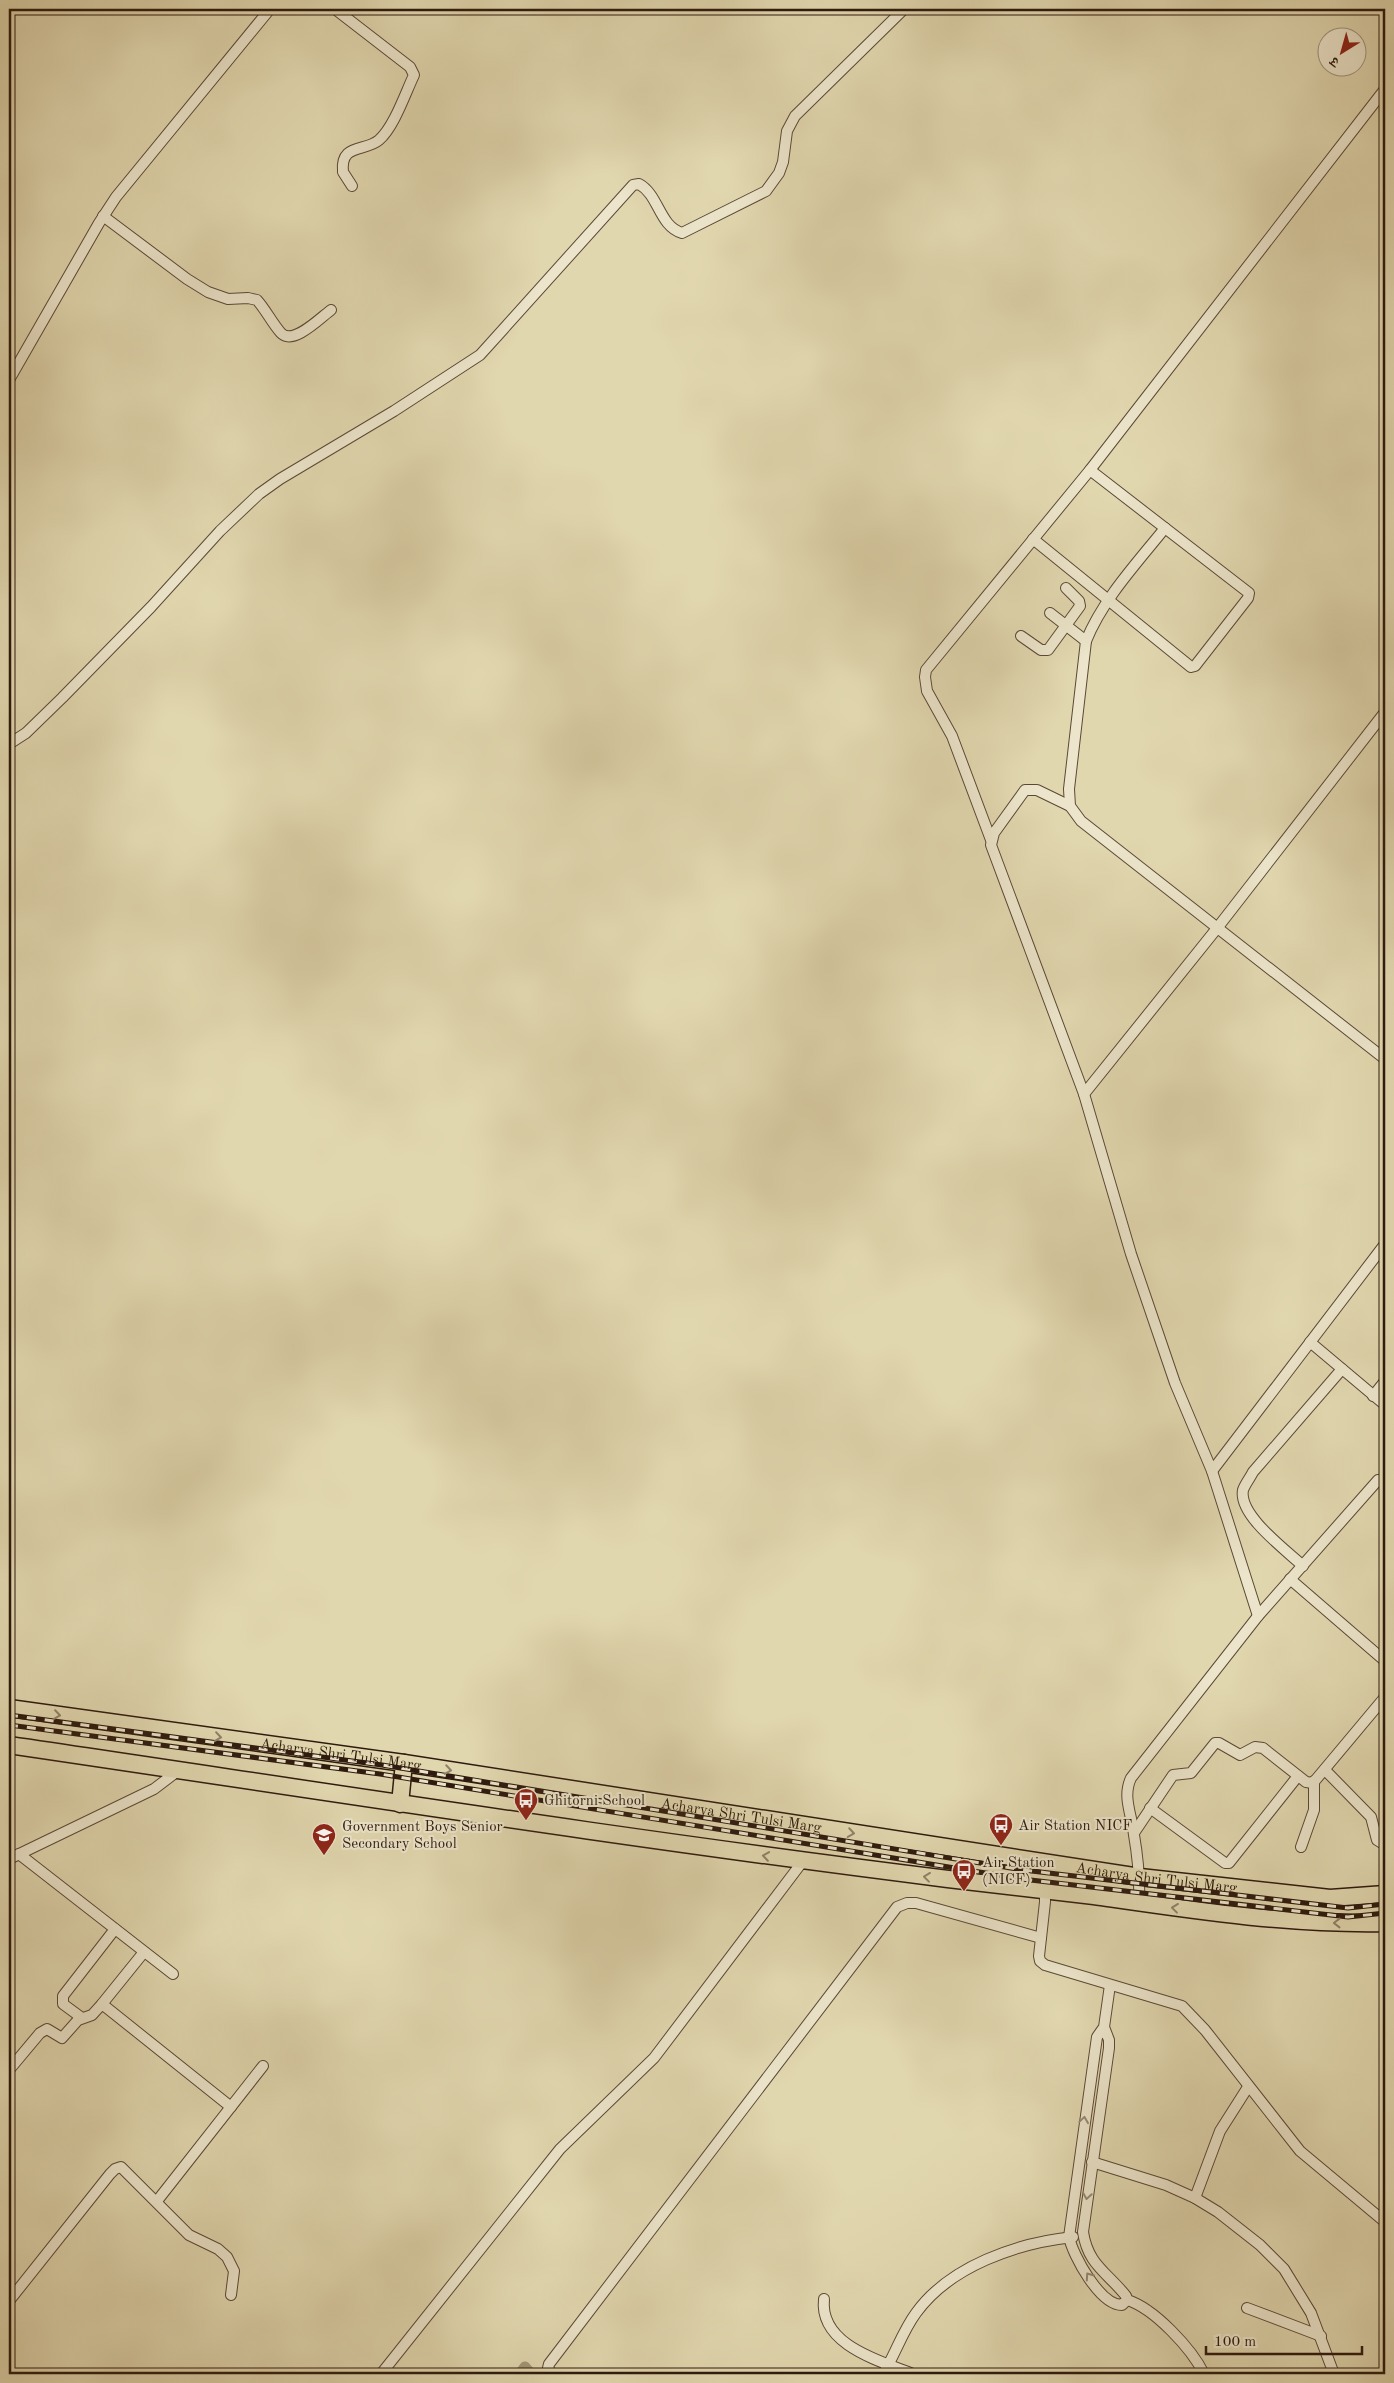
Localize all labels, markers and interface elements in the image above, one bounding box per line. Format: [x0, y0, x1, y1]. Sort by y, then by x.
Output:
north arrow [1316, 28, 1366, 78]
text: उ [1327, 53, 1343, 70]
one-way arrow [53, 1709, 61, 1720]
one-way arrow [214, 1731, 222, 1742]
street label: Acharya Shri Tulsi Marg [259, 1737, 422, 1775]
one-way arrow [445, 1764, 453, 1775]
bus stop icon: Ghitorni School [513, 1787, 539, 1821]
place label: Ghitorni School [544, 1794, 645, 1809]
street label: Acharya Shri Tulsi Marg [659, 1797, 822, 1837]
bus stop icon: Air Station NICF [988, 1812, 1014, 1846]
place label: Air Station NICF [1018, 1819, 1133, 1834]
place label: Government Boys Senior Secondary School [342, 1820, 503, 1852]
school or university icon: Government Boys Senior Secondary School [311, 1822, 337, 1856]
one-way arrow [846, 1828, 855, 1838]
one-way arrow [761, 1851, 769, 1862]
place label: Air Station (NICF) [982, 1856, 1055, 1888]
bus stop icon: Air Station (NICF) [951, 1858, 977, 1892]
street label: Acharya Shri Tulsi Marg [1074, 1861, 1238, 1897]
one-way arrow [923, 1872, 931, 1882]
one-way arrow [1171, 1904, 1179, 1914]
one-way arrow [1332, 1918, 1340, 1928]
one-way arrow [1078, 2116, 1089, 2124]
one-way arrow [1083, 2191, 1093, 2200]
one-way arrow [1086, 2273, 1095, 2282]
scale bar [1206, 2323, 1363, 2355]
text: 100 m [1214, 2335, 1256, 2350]

